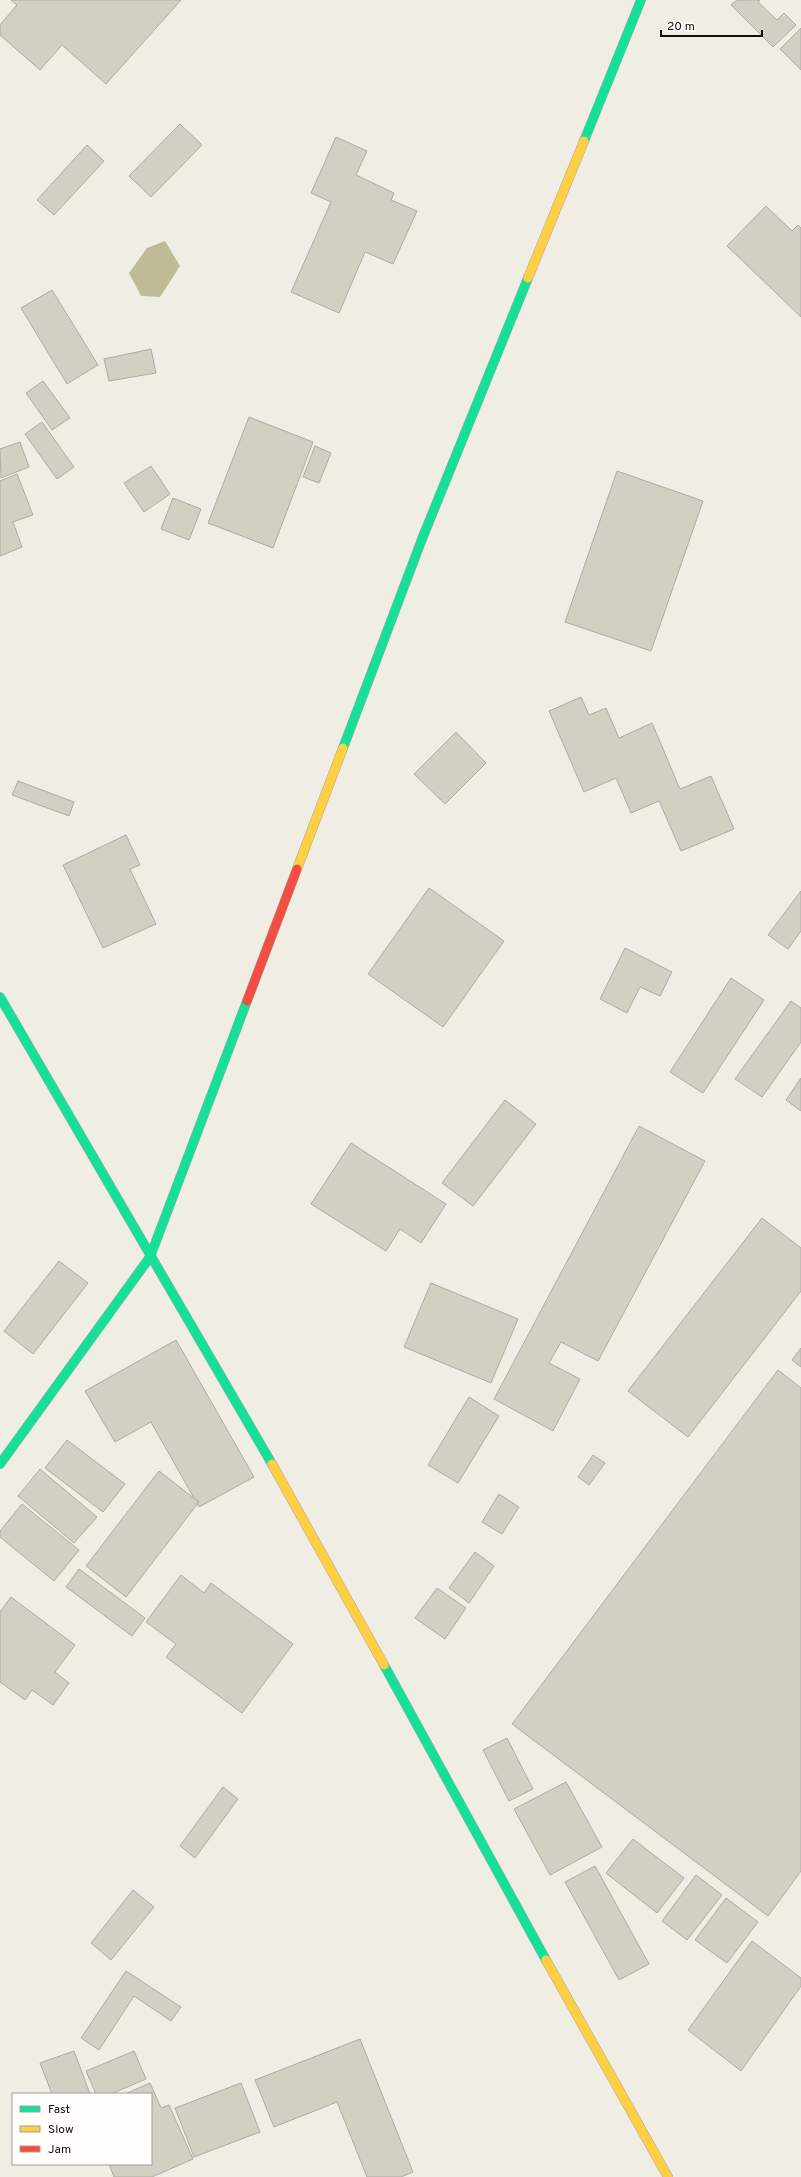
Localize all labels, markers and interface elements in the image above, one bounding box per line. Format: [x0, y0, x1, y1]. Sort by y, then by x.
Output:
scale bar [661, 12, 762, 38]
text: 20 m [667, 19, 695, 35]
legend [12, 2093, 152, 2165]
text: Fast [48, 2102, 70, 2118]
text: Slow [48, 2122, 74, 2138]
text: Jam [48, 2142, 71, 2158]

